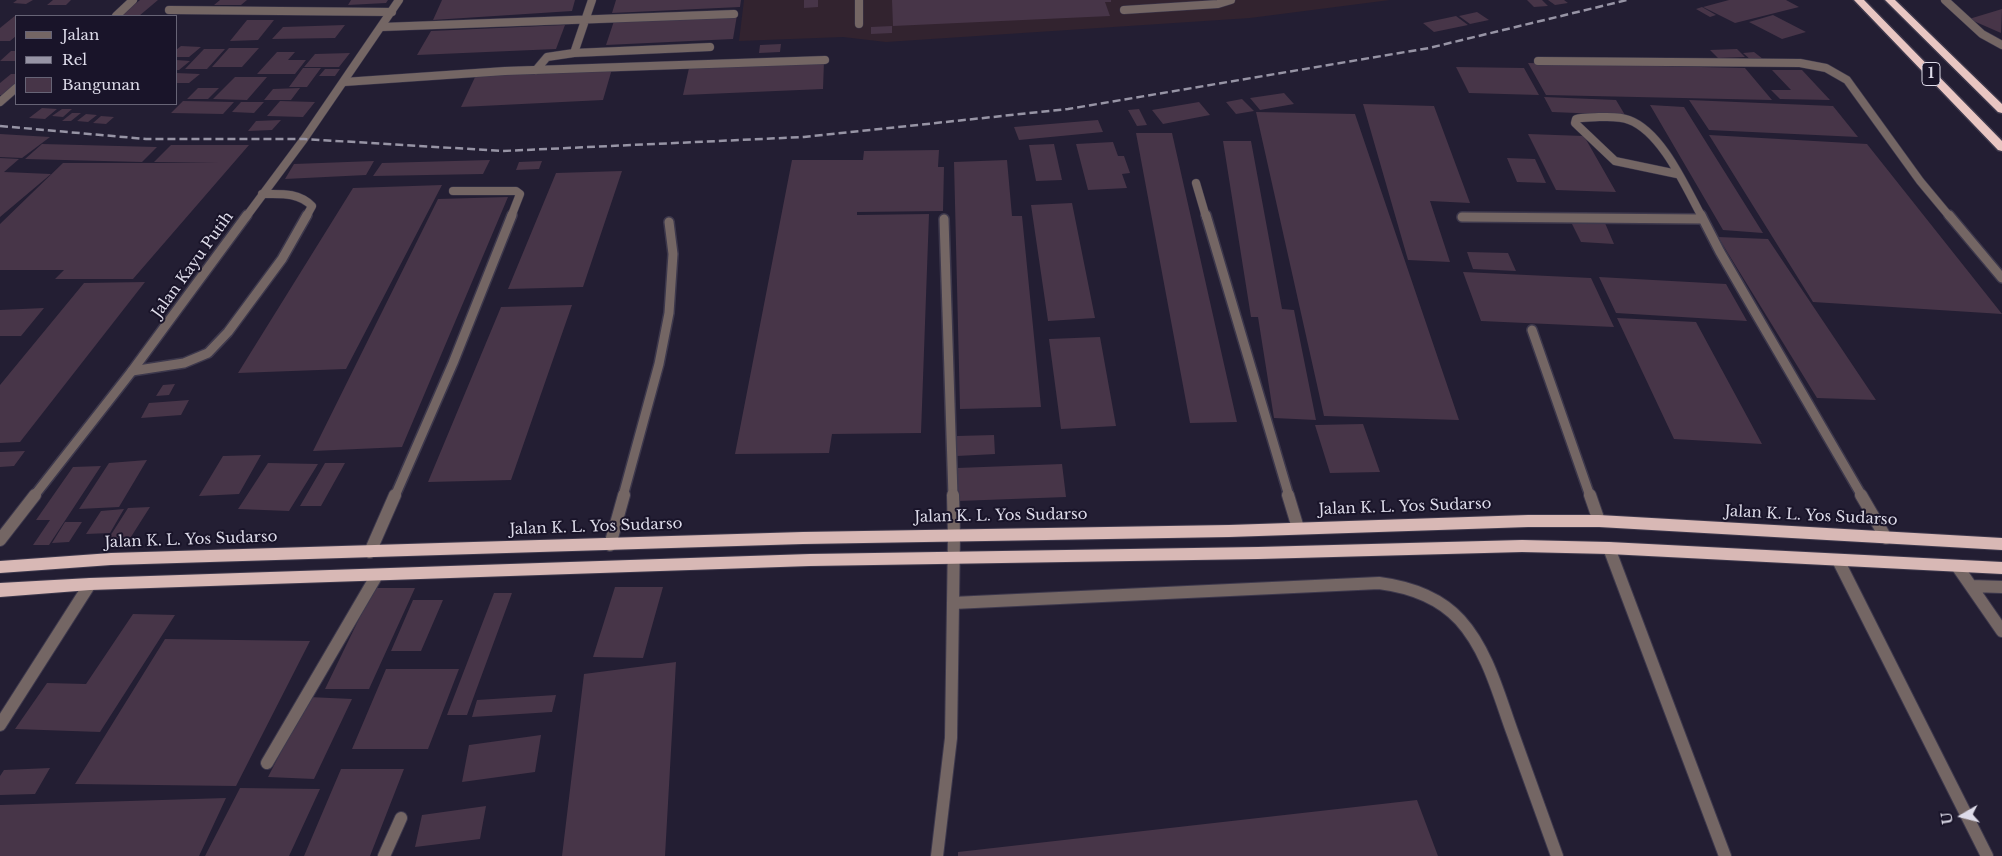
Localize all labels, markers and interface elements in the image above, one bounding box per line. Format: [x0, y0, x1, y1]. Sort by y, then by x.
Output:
legend [15, 15, 178, 105]
text: Jalan [62, 25, 99, 44]
text: Rel [62, 50, 87, 69]
road number: 1 [1922, 62, 1940, 86]
text: Bangunan [62, 75, 140, 94]
street label: Jalan Kayu Putih [149, 208, 237, 322]
street label: Jalan K. L. Yos Sudarso [1318, 495, 1492, 519]
street label: Jalan K. L. Yos Sudarso [1724, 502, 1898, 530]
street label: Jalan K. L. Yos Sudarso [914, 505, 1088, 527]
street label: Jalan K. L. Yos Sudarso [509, 515, 683, 539]
street label: Jalan K. L. Yos Sudarso [104, 528, 278, 552]
north arrow [1937, 791, 1987, 841]
text: U [1937, 811, 1957, 825]

